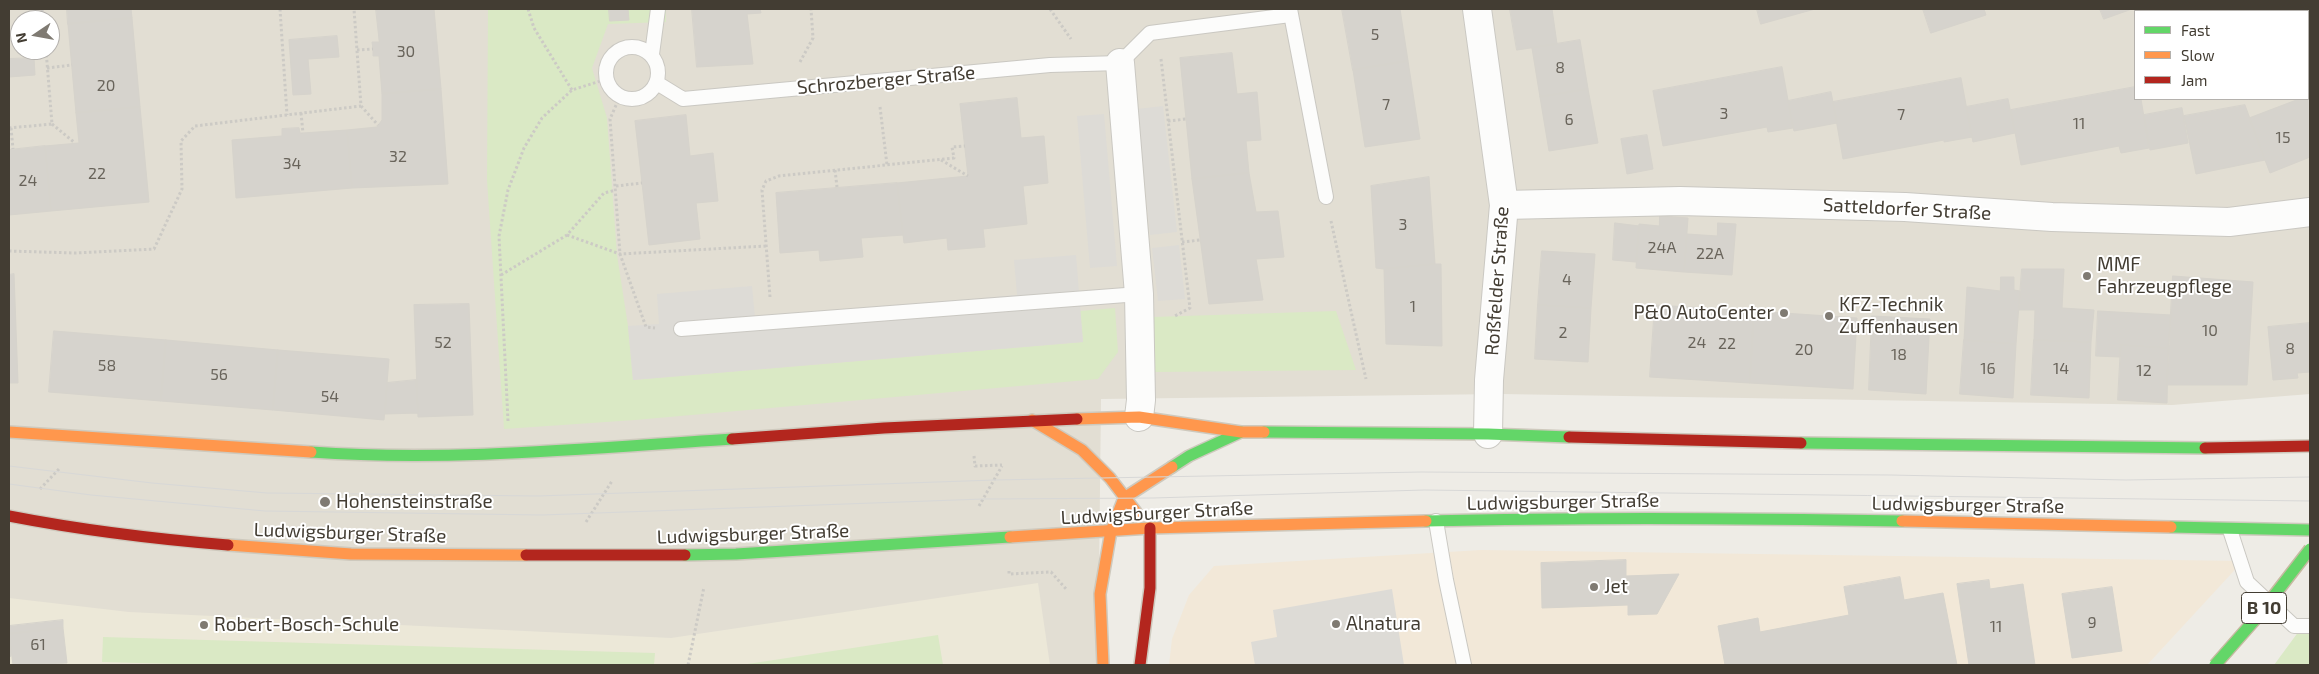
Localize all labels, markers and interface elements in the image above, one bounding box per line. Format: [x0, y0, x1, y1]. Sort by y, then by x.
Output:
north arrow [10, 10, 60, 60]
legend [2134, 10, 2309, 100]
text: Fast [2181, 21, 2210, 39]
house number: 5 [1371, 25, 1379, 45]
text: N [11, 31, 30, 45]
house number: 30 [397, 42, 415, 62]
text: Slow [2181, 46, 2215, 64]
house number: 8 [1555, 58, 1565, 78]
street label: Schrozberger Straße [796, 61, 976, 99]
text: Jam [2181, 71, 2207, 89]
house number: 20 [97, 76, 115, 96]
house number: 7 [1382, 95, 1390, 115]
house number: 3 [1720, 104, 1728, 124]
house number: 7 [1897, 105, 1905, 125]
house number: 6 [1564, 110, 1574, 130]
house number: 11 [2073, 114, 2085, 134]
house number: 15 [2276, 128, 2290, 148]
house number: 32 [389, 147, 407, 167]
house number: 34 [283, 154, 301, 174]
house number: 22 [88, 164, 106, 184]
house number: 24 [19, 171, 37, 191]
street label: Satteldorfer Straße [1822, 193, 1992, 225]
street label: Roßfelder Straße [1480, 206, 1514, 356]
house number: 3 [1399, 215, 1407, 235]
house number: 24A [1648, 238, 1676, 258]
house number: 22A [1696, 244, 1724, 264]
place label: MMF Fahrzeugpflege [2097, 254, 2232, 298]
house number: 4 [1562, 270, 1572, 290]
marker: MMF Fahrzeugpflege [2081, 270, 2093, 282]
place label: KFZ-Technik Zuffenhausen [1839, 294, 1958, 338]
house number: 1 [1410, 297, 1416, 317]
place label: P&O AutoCenter [1633, 302, 1774, 324]
marker: P&O AutoCenter [1778, 307, 1790, 319]
marker: KFZ-Technik Zuffenhausen [1823, 310, 1835, 322]
house number: 10 [2202, 321, 2218, 341]
house number: 2 [1559, 323, 1567, 343]
house number: 52 [434, 333, 452, 353]
house number: 24 [1688, 333, 1706, 353]
house number: 22 [1718, 334, 1736, 354]
house number: 8 [2285, 339, 2295, 359]
house number: 20 [1795, 340, 1813, 360]
house number: 18 [1891, 345, 1907, 365]
house number: 58 [98, 356, 116, 376]
house number: 16 [1980, 359, 1996, 379]
house number: 14 [2053, 359, 2069, 379]
house number: 12 [2136, 361, 2152, 381]
house number: 56 [210, 365, 228, 385]
house number: 54 [321, 387, 339, 407]
street label: Ludwigsburger Straße [1466, 489, 1660, 515]
place label: Hohensteinstraße [336, 491, 493, 513]
street label: Ludwigsburger Straße [1871, 492, 2065, 518]
marker: Hohensteinstraße [318, 495, 332, 509]
street label: Ludwigsburger Straße [1060, 497, 1254, 529]
street label: Ludwigsburger Straße [253, 518, 447, 548]
street label: Ludwigsburger Straße [656, 519, 850, 549]
place label: Jet [1604, 576, 1628, 598]
marker: Jet [1588, 581, 1600, 593]
road number: B 10 [2242, 592, 2286, 624]
place label: Alnatura [1346, 613, 1421, 635]
house number: 9 [2087, 613, 2097, 633]
place label: Robert-Bosch-Schule [214, 614, 399, 636]
house number: 11 [1990, 617, 2002, 637]
marker: Alnatura [1330, 618, 1342, 630]
marker: Robert-Bosch-Schule [198, 619, 210, 631]
house number: 61 [30, 635, 46, 655]

